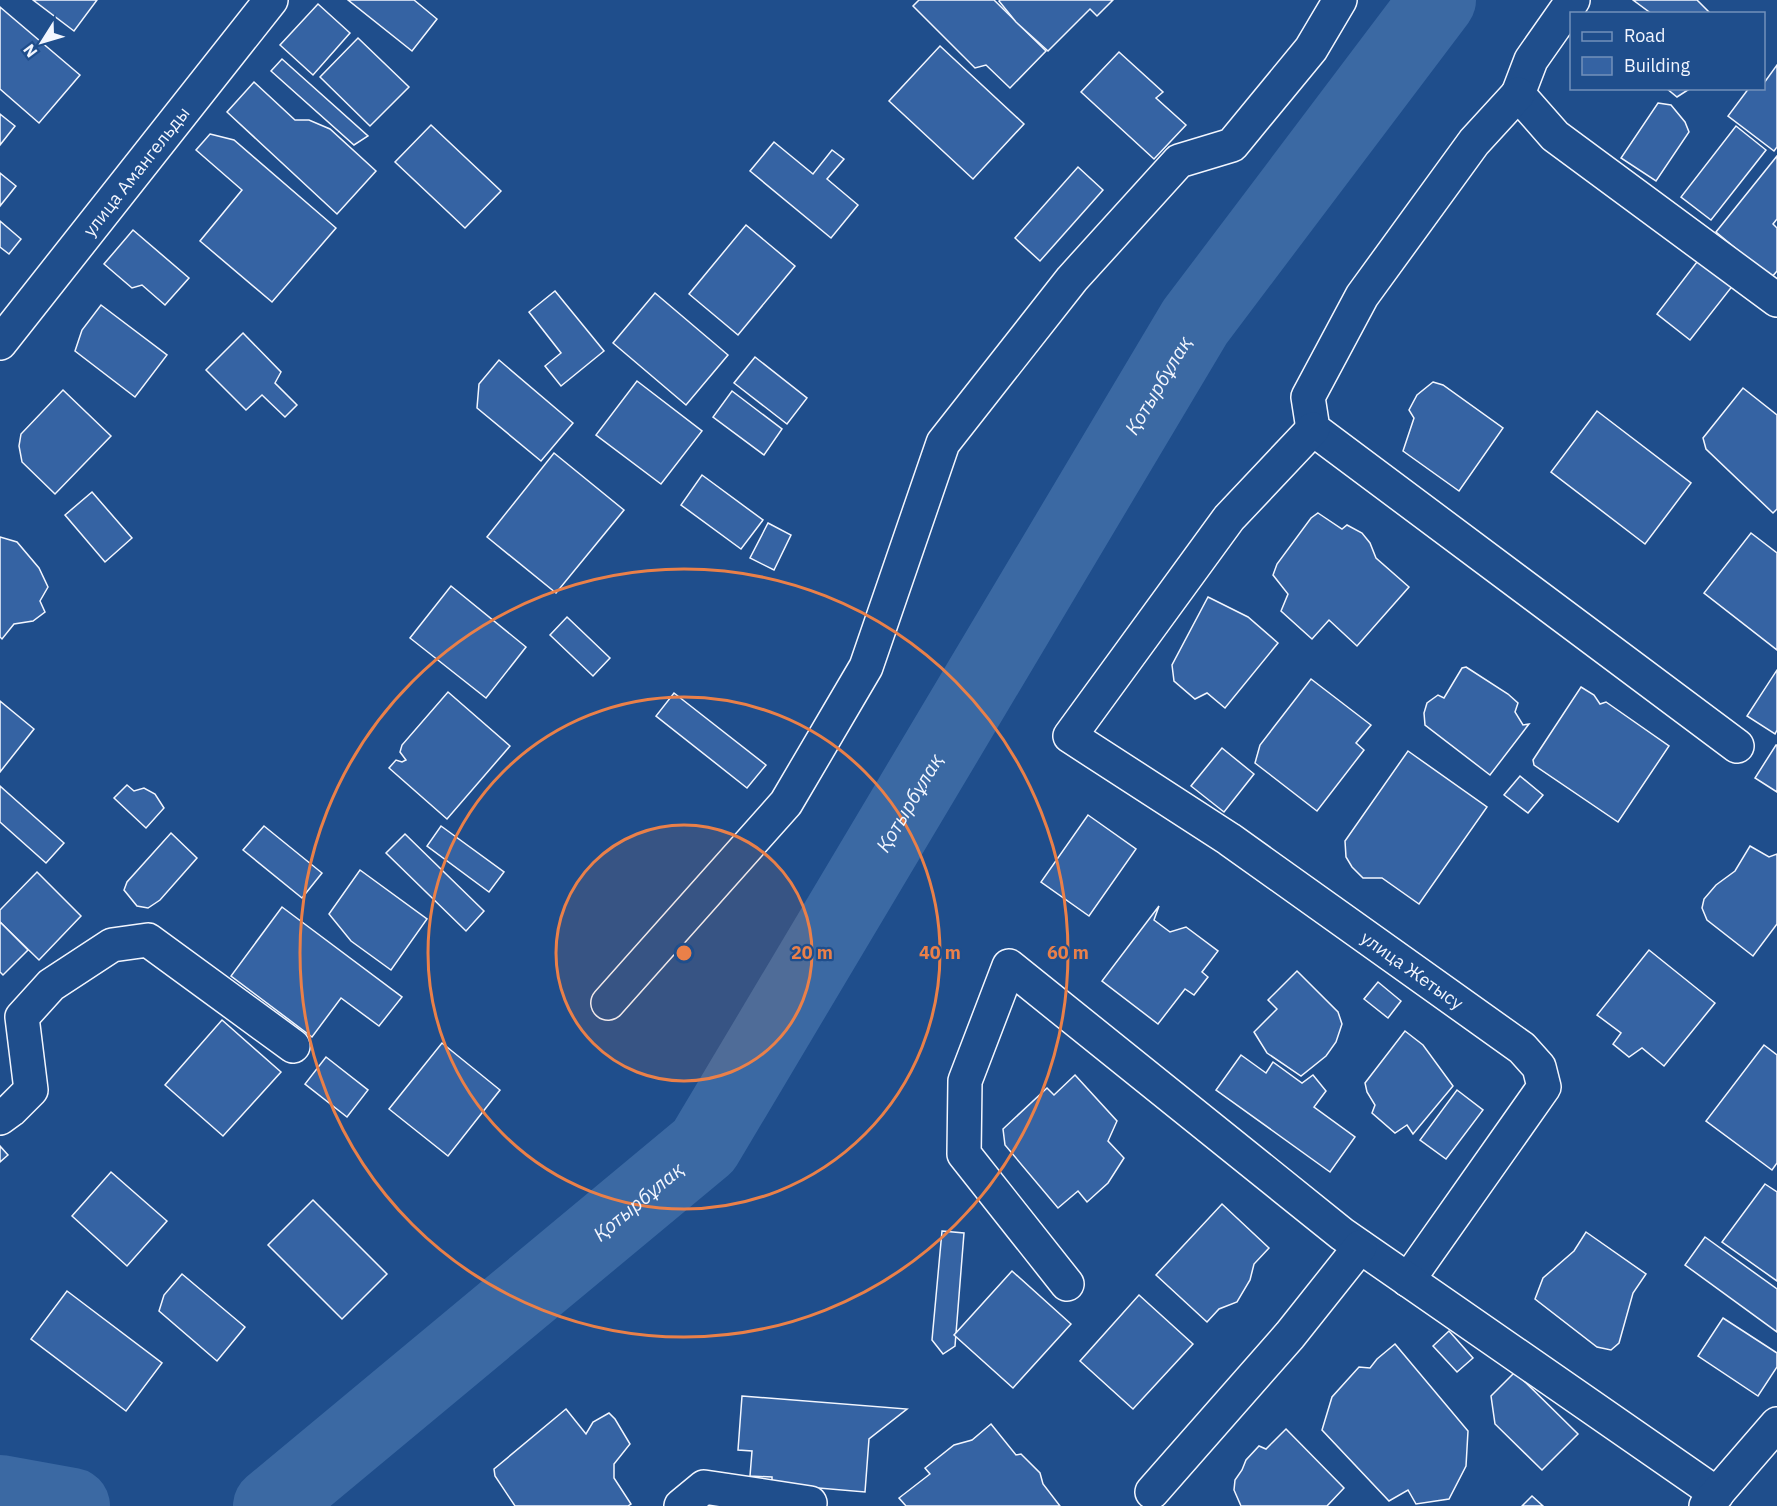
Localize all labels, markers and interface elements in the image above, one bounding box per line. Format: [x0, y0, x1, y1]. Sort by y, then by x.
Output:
north arrow [12, 12, 72, 72]
legend [1570, 12, 1765, 90]
text: Road [1624, 24, 1665, 47]
text: N [19, 40, 41, 62]
text: Building [1624, 54, 1691, 77]
street label: улица Амангельды [77, 102, 194, 241]
water label: Қотырбұлақ [1118, 330, 1197, 439]
water label: Қотырбұлақ [869, 748, 949, 857]
street label: улица Жетысу [1357, 926, 1468, 1014]
text: 20 m [791, 941, 833, 964]
text: 40 m [919, 941, 961, 964]
text: 60 m [1047, 941, 1089, 964]
centre of rings [674, 943, 694, 963]
water label: Қотырбұлақ [587, 1155, 689, 1247]

